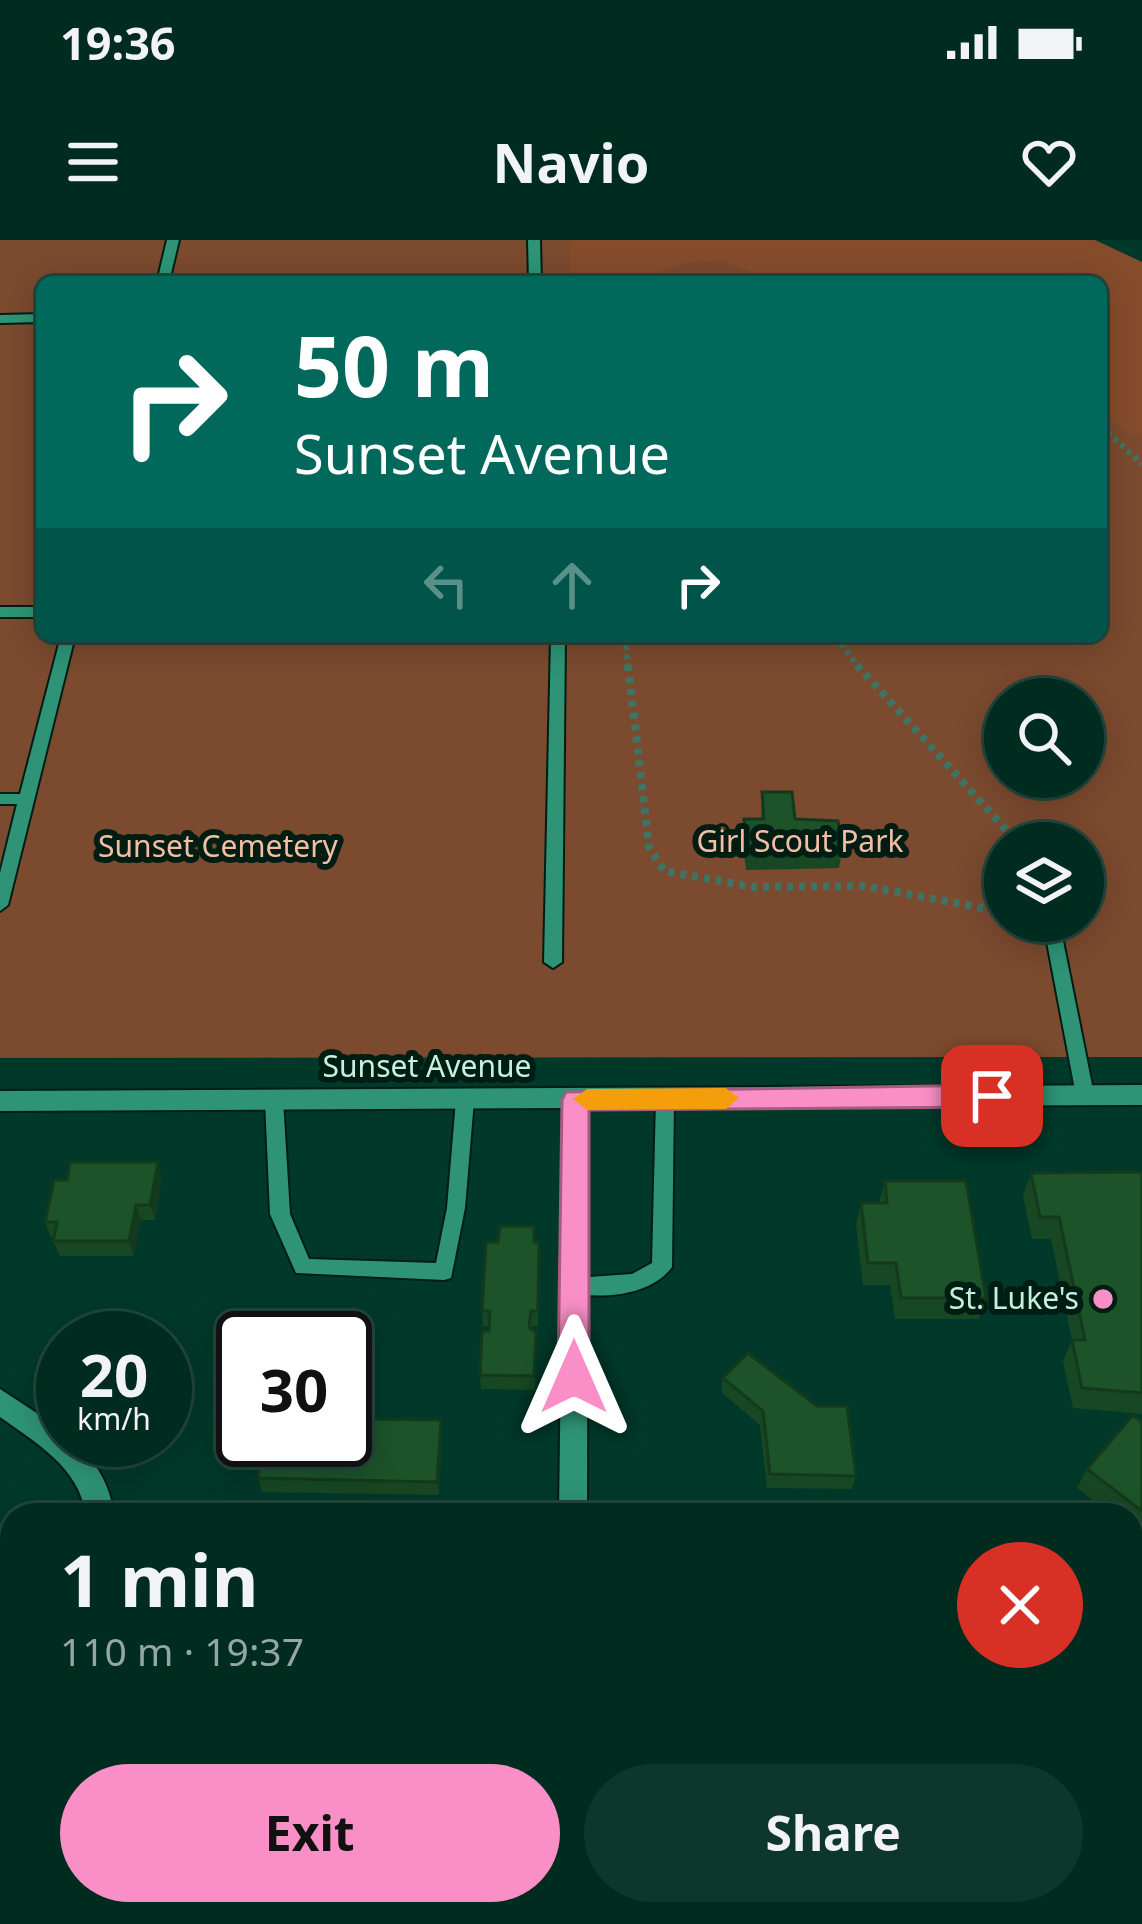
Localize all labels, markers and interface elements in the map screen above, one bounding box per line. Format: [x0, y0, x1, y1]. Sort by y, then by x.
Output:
text: 19:36 [60, 12, 176, 73]
text: Navio [493, 125, 649, 199]
icon: menu [60, 129, 126, 195]
icon: heart [1016, 129, 1082, 195]
text: 50 m [294, 307, 494, 422]
icon: right [96, 324, 252, 480]
text: Sunset Avenue [294, 416, 670, 490]
icon: left [413, 552, 479, 618]
icon: ahead [539, 552, 605, 618]
icon: right [665, 552, 731, 618]
map controls [984, 678, 1104, 942]
button: search [984, 678, 1104, 798]
park label: Girl Scout Park [696, 820, 904, 861]
button: layers [984, 822, 1104, 942]
park label: Sunset Cemetery [98, 825, 339, 866]
street label: Sunset Avenue [323, 1045, 531, 1086]
pin [941, 1045, 1043, 1147]
icon: arrive [959, 1063, 1025, 1129]
place label: St. Luke's [949, 1277, 1079, 1318]
marker: St. Luke's [1090, 1286, 1116, 1312]
speed limit sign: 30 [216, 1311, 372, 1467]
position arrow [511, 1314, 637, 1440]
text: 20 [80, 1333, 148, 1415]
text: km/h [77, 1398, 151, 1439]
text: 1 min [60, 1530, 258, 1628]
button: close [957, 1542, 1083, 1668]
text: 110 m · 19:37 [60, 1624, 304, 1677]
button: Exit [60, 1764, 560, 1902]
button: Share [584, 1764, 1083, 1902]

